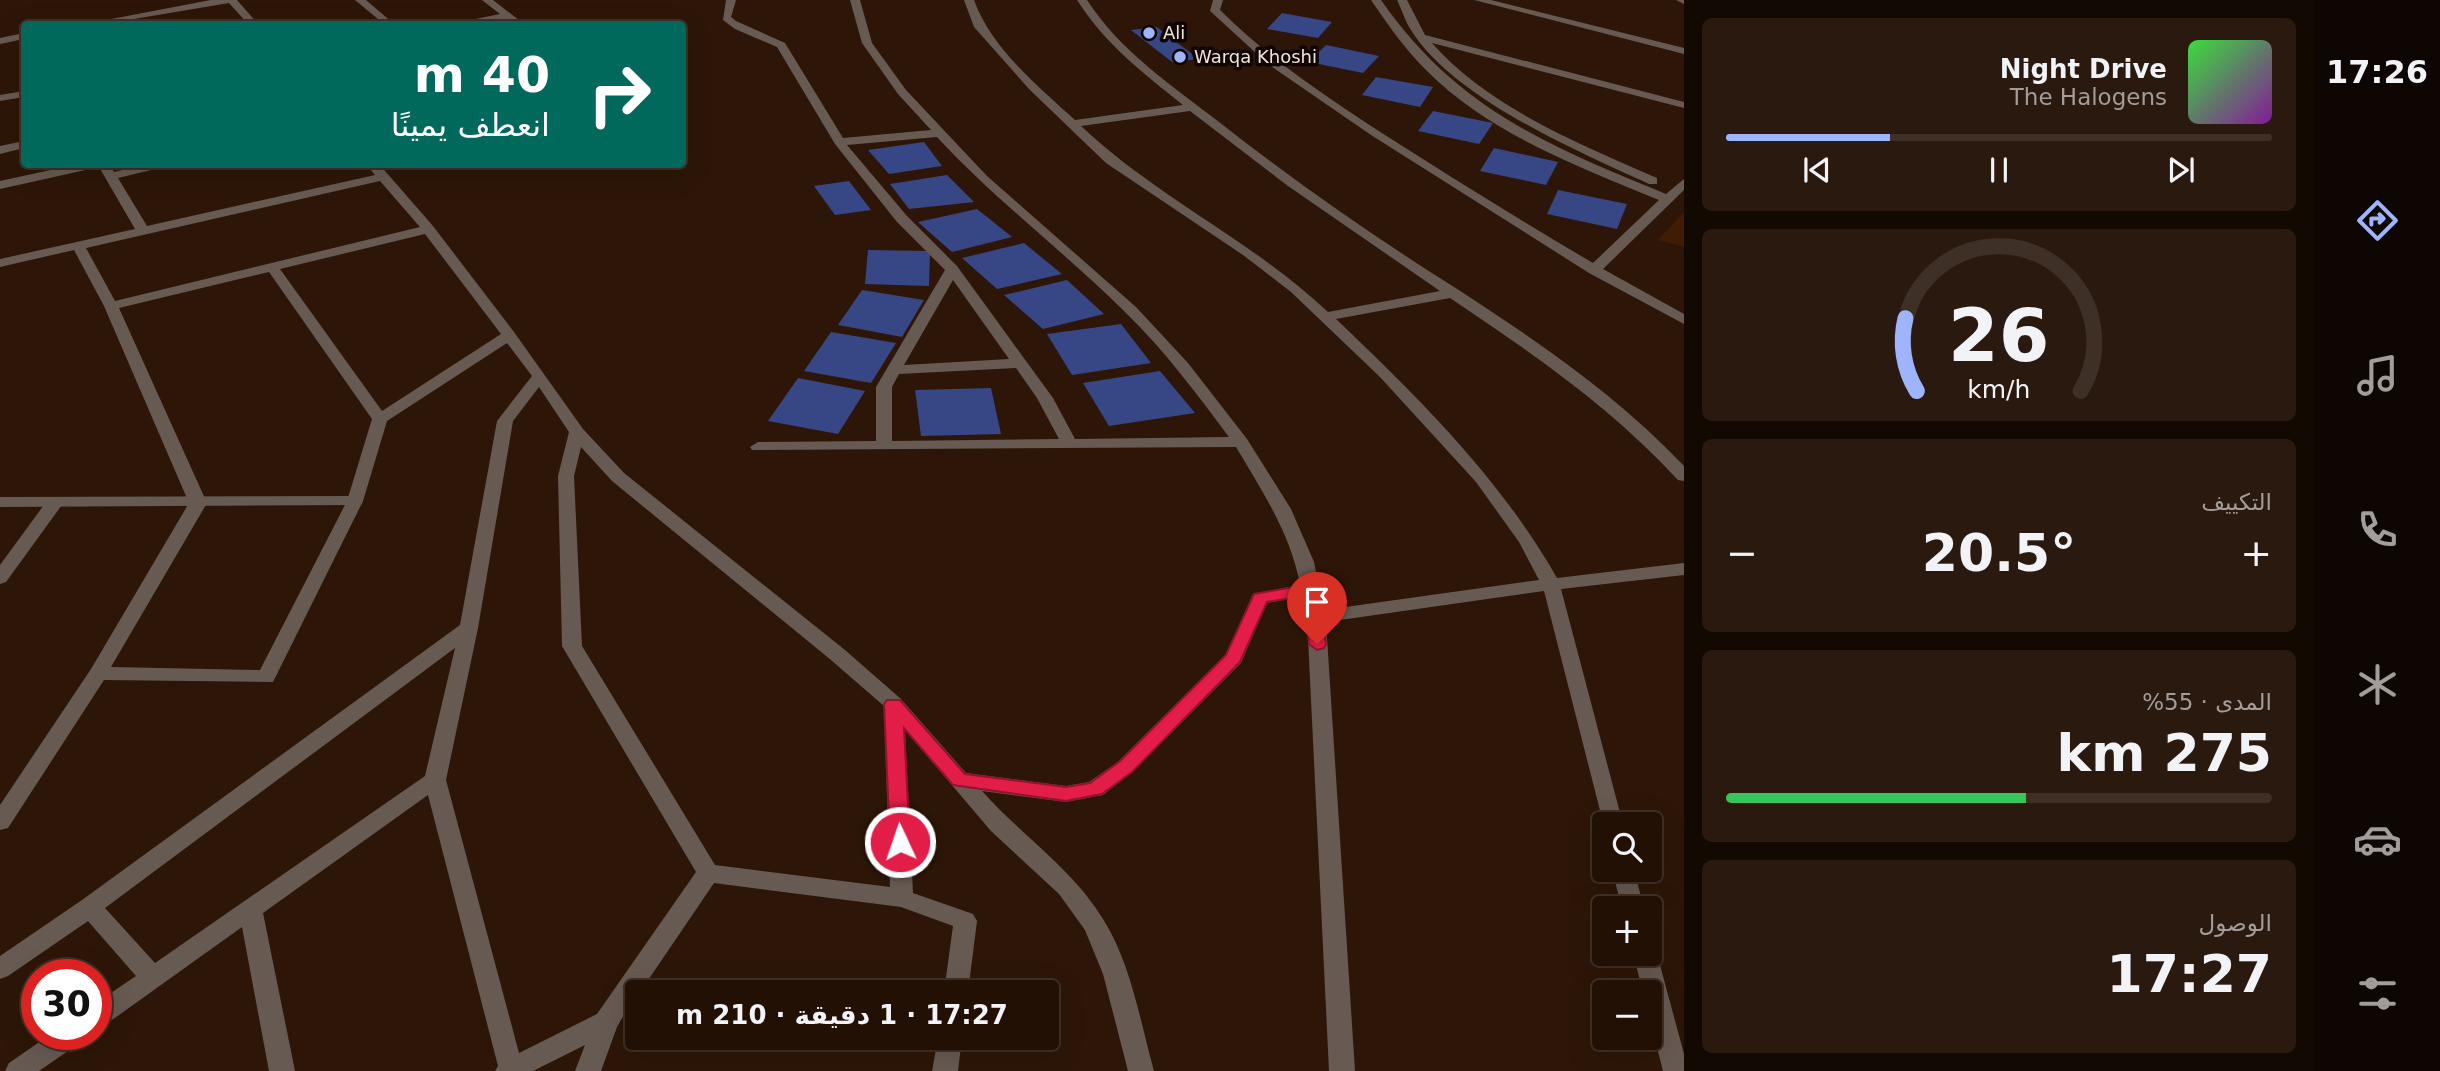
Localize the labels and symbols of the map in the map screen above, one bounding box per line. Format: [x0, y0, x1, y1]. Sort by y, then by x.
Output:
place label: Ali [1163, 22, 1185, 43]
marker: Ali [1141, 25, 1157, 41]
place label: Warqa Khoshi [1194, 46, 1317, 67]
marker: Warqa Khoshi [1172, 49, 1188, 65]
pin [1287, 572, 1347, 644]
position arrow [863, 805, 937, 879]
speed limit sign: 30 [21, 959, 112, 1050]

